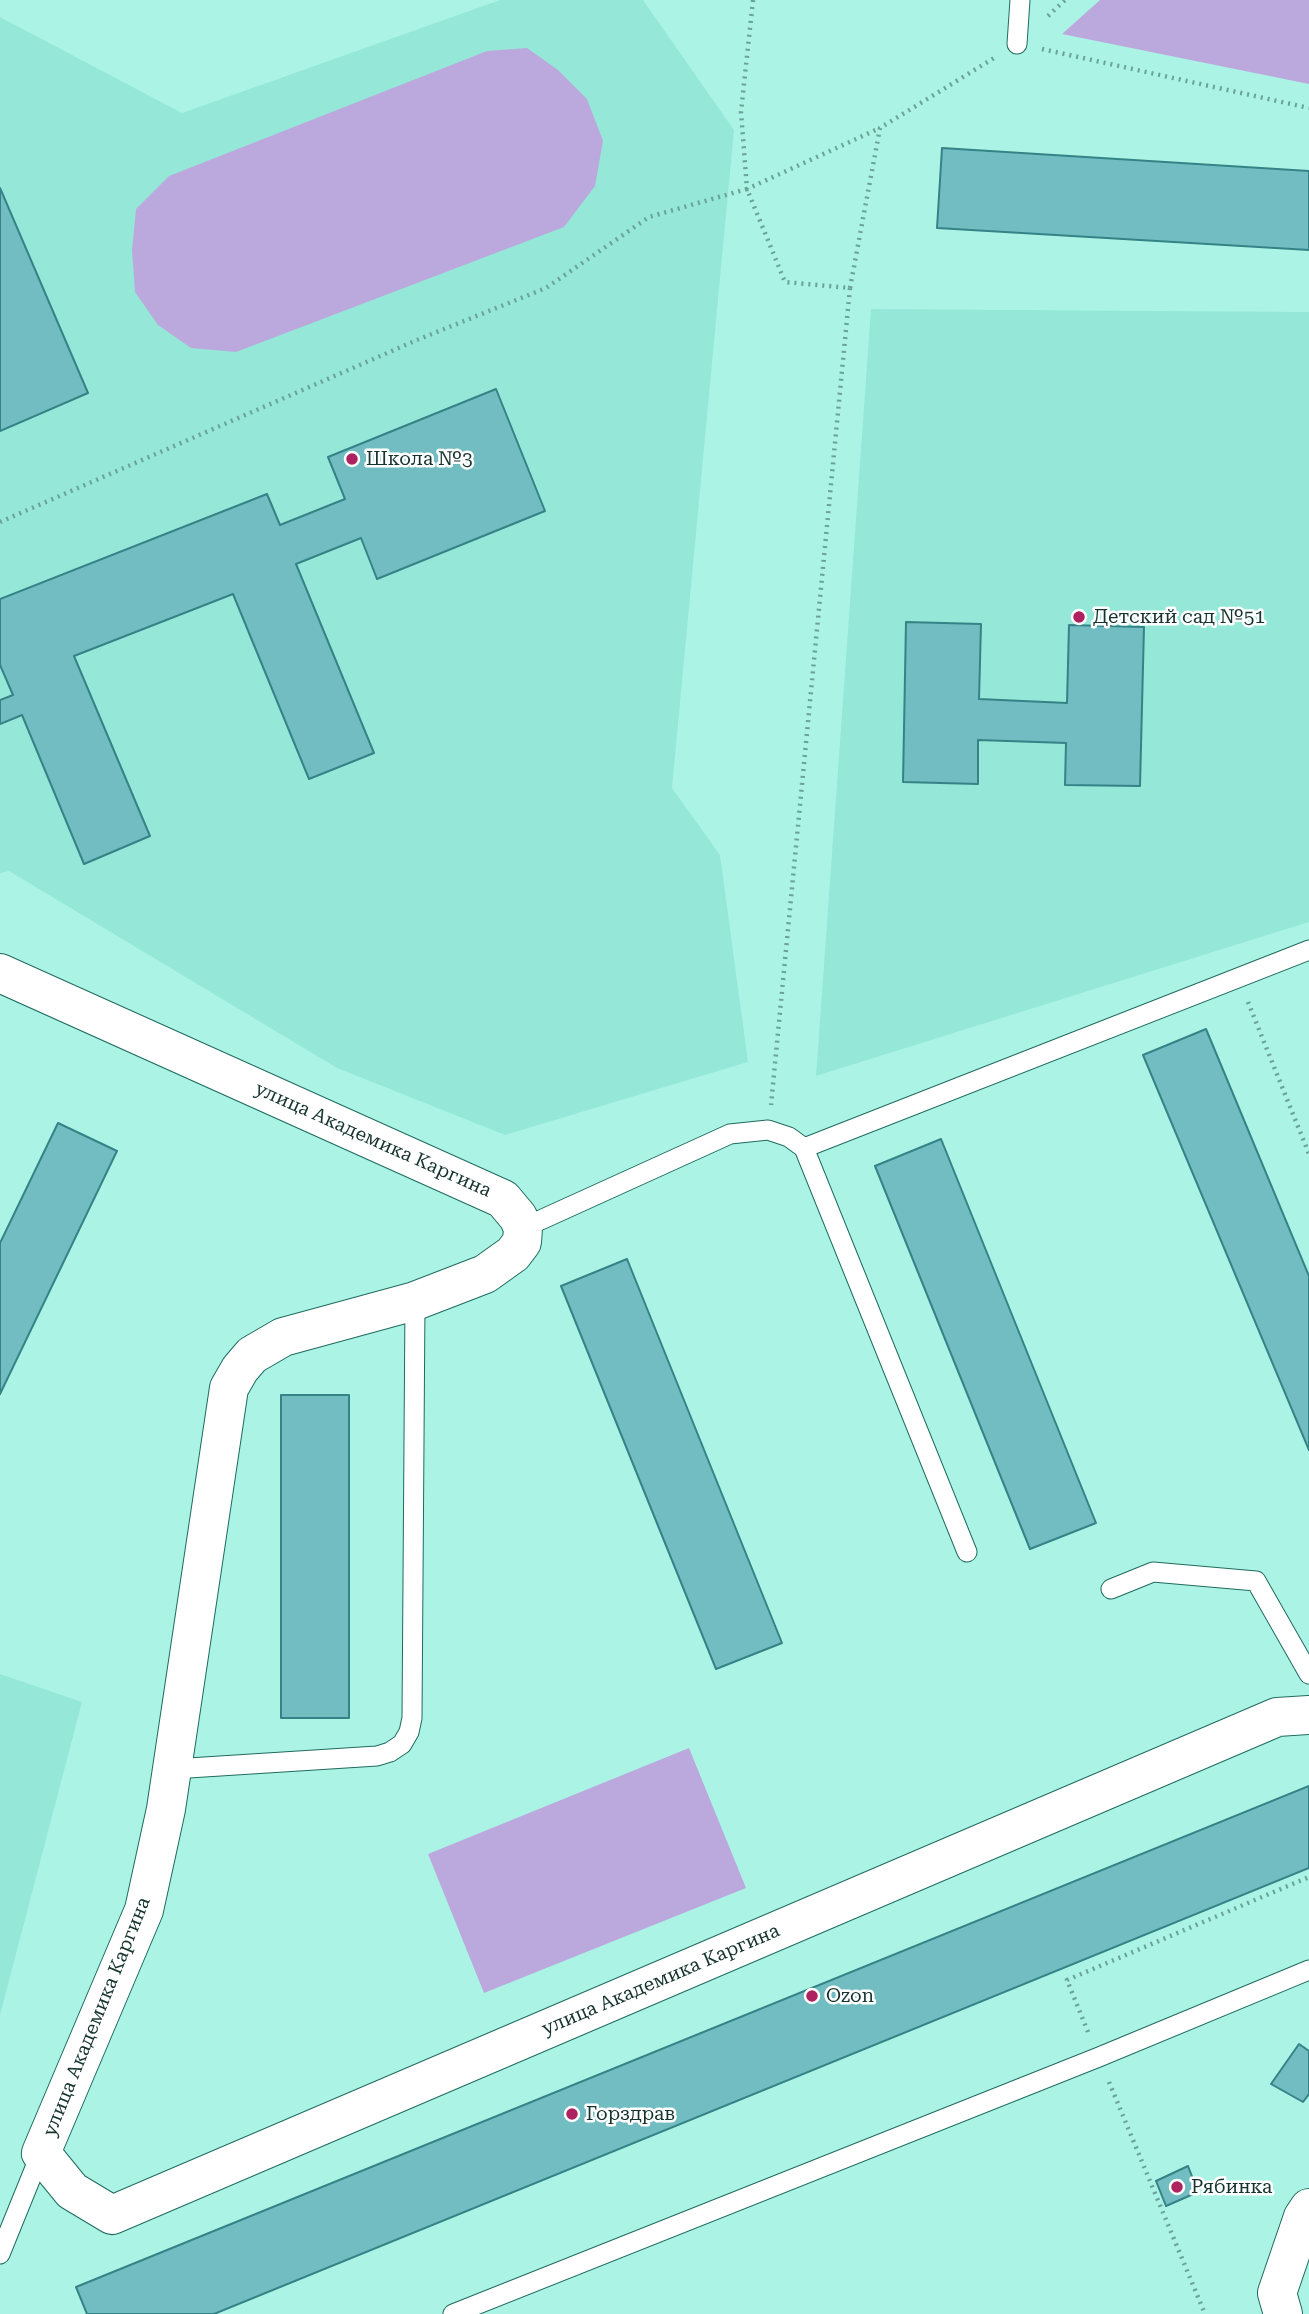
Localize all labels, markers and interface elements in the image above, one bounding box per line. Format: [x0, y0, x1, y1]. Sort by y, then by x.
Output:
place label: Школа №3 [366, 448, 473, 470]
marker: Школа №3 [344, 451, 360, 467]
place label: Детский сад №51 [1093, 606, 1265, 628]
marker: Детский сад №51 [1071, 609, 1087, 625]
street label: улица Академика Каргина [251, 1077, 495, 1203]
street label: улица Академика Каргина [38, 1894, 156, 2140]
street label: улица Академика Каргина [539, 1919, 783, 2041]
place label: Ozon [826, 1985, 874, 2007]
marker: Ozon [804, 1988, 820, 2004]
place label: Горздрав [586, 2103, 675, 2125]
marker: Горздрав [564, 2106, 580, 2122]
place label: Рябинка [1191, 2176, 1272, 2198]
marker: Рябинка [1169, 2179, 1185, 2195]

